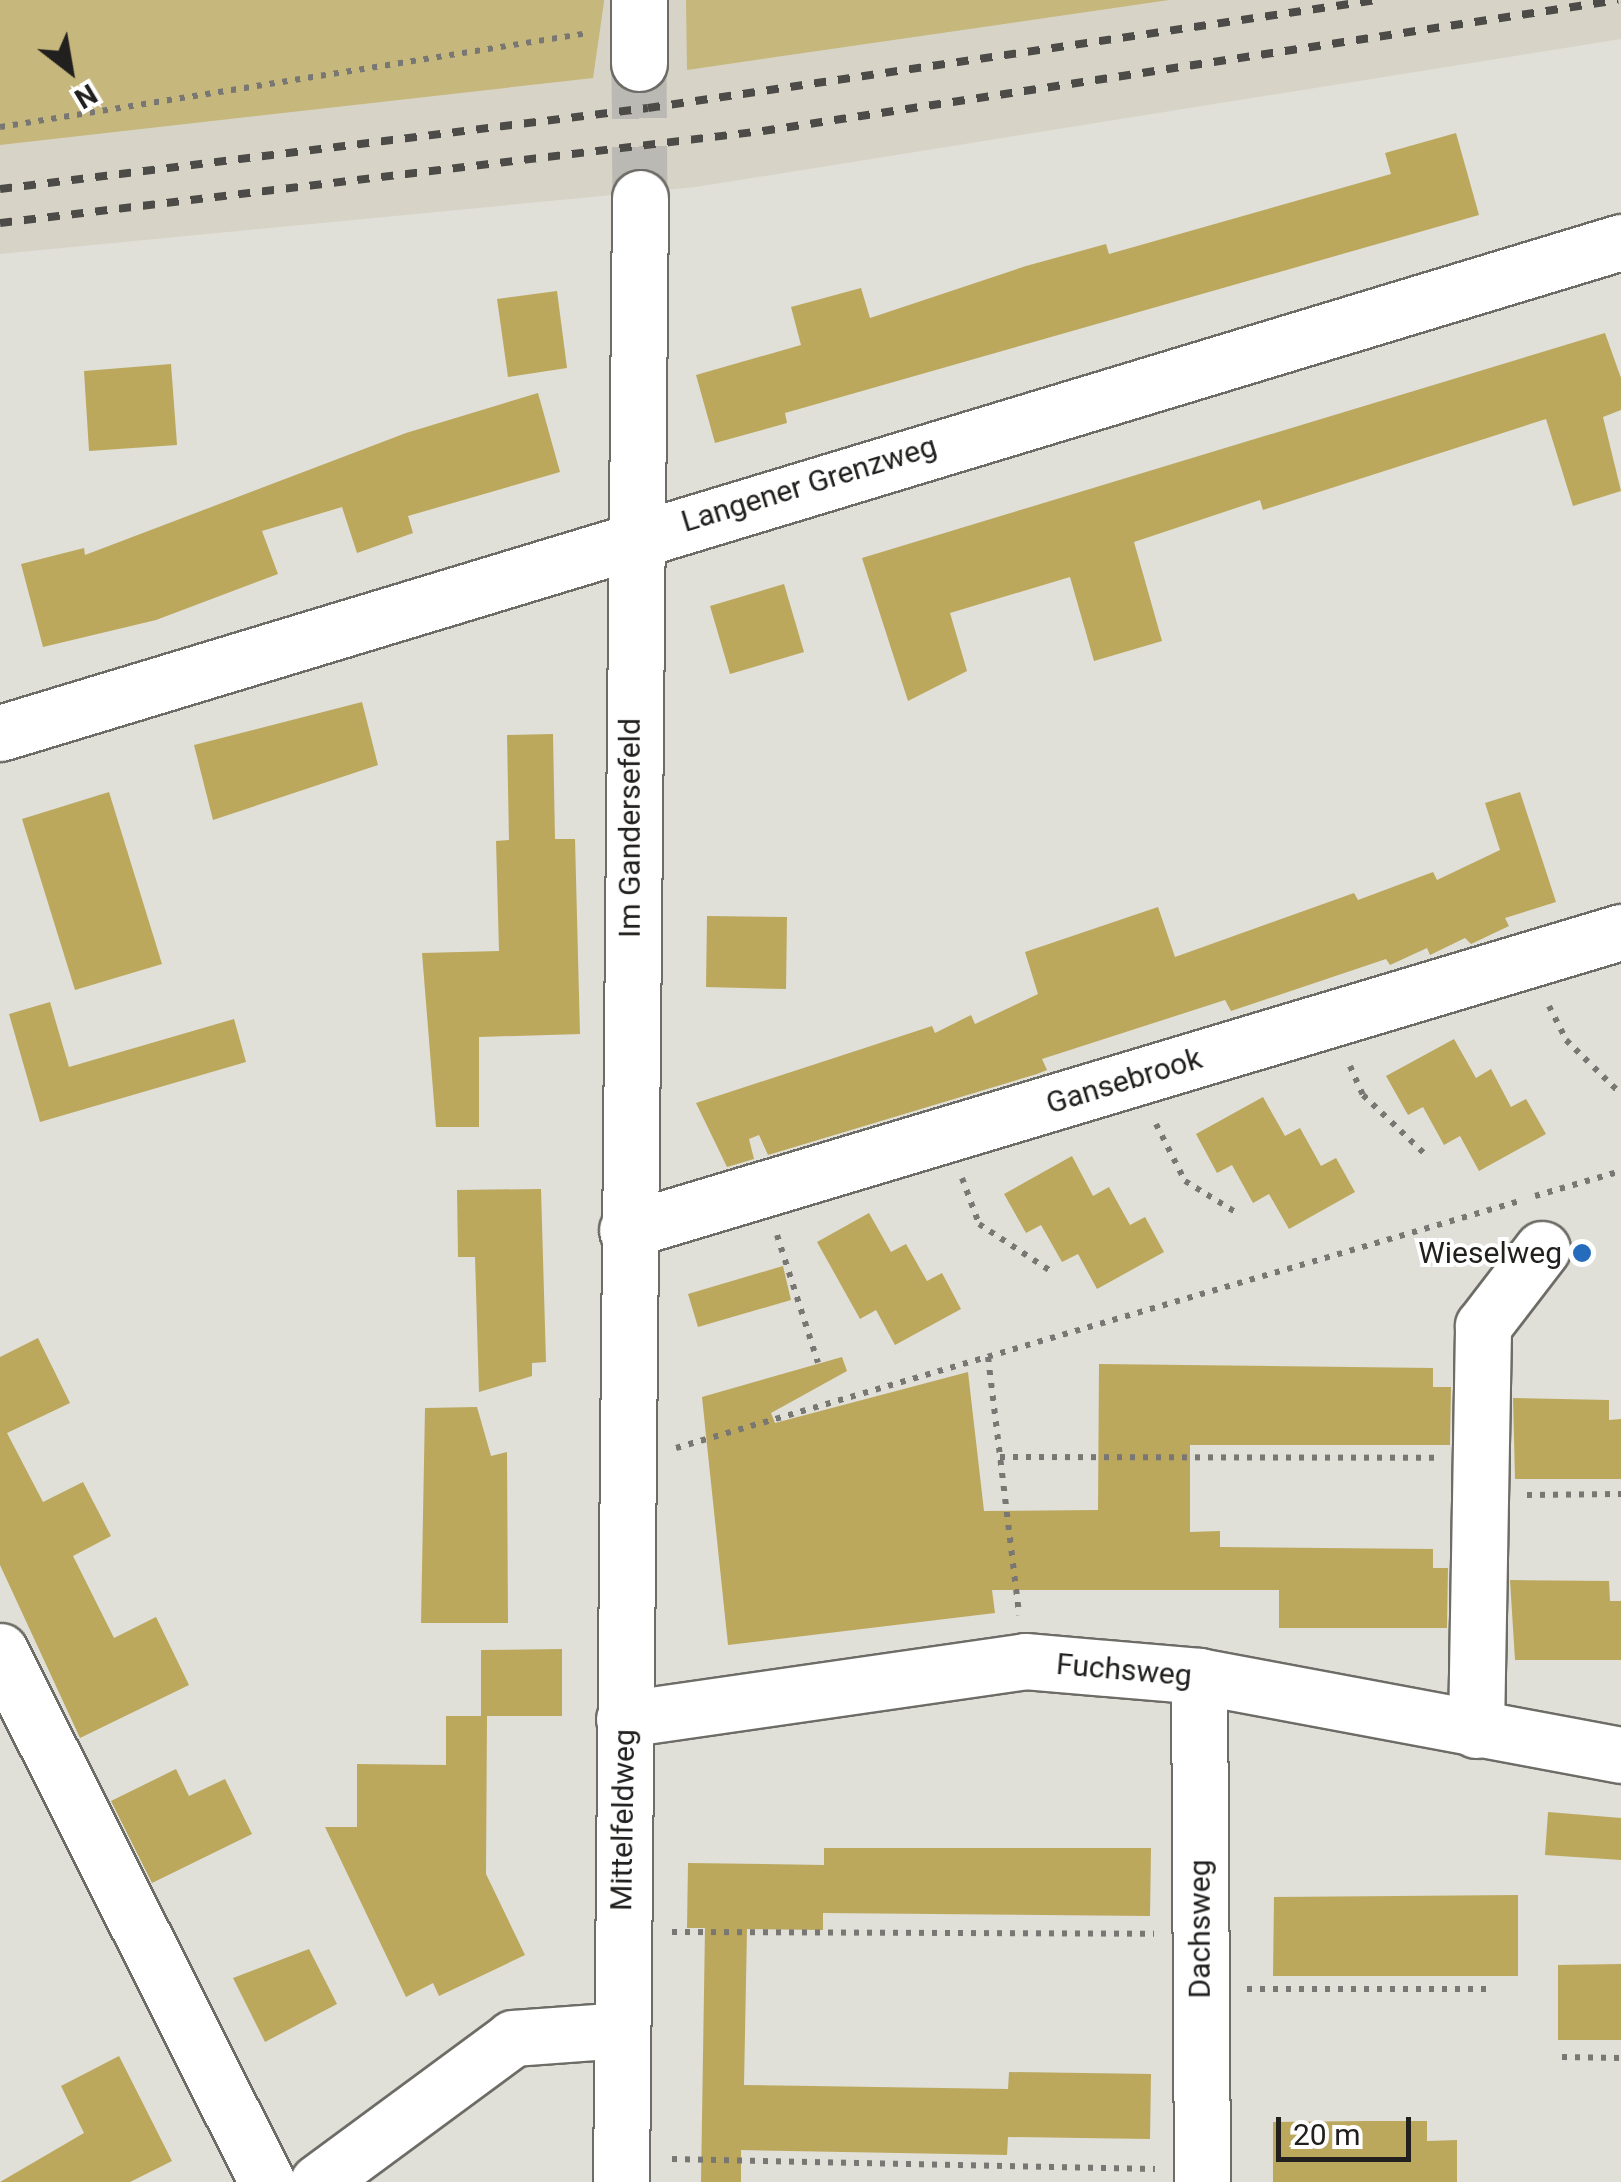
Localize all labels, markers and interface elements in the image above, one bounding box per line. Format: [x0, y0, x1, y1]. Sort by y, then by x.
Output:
north arrow [20, 20, 120, 120]
text: N [69, 77, 103, 115]
street label: Langener Grenzweg [677, 428, 941, 540]
street label: Im Gandersefeld [612, 718, 648, 938]
street label: Gansebrook [1042, 1040, 1206, 1122]
place label: Wieselweg [1418, 1235, 1562, 1271]
marker: Wieselweg [1571, 1242, 1593, 1264]
street label: Fuchsweg [1055, 1646, 1193, 1694]
street label: Mittelfeldweg [603, 1729, 643, 1911]
street label: Dachsweg [1182, 1859, 1218, 1999]
scale bar [1281, 2097, 1416, 2159]
text: 20 m [1293, 2117, 1360, 2152]

